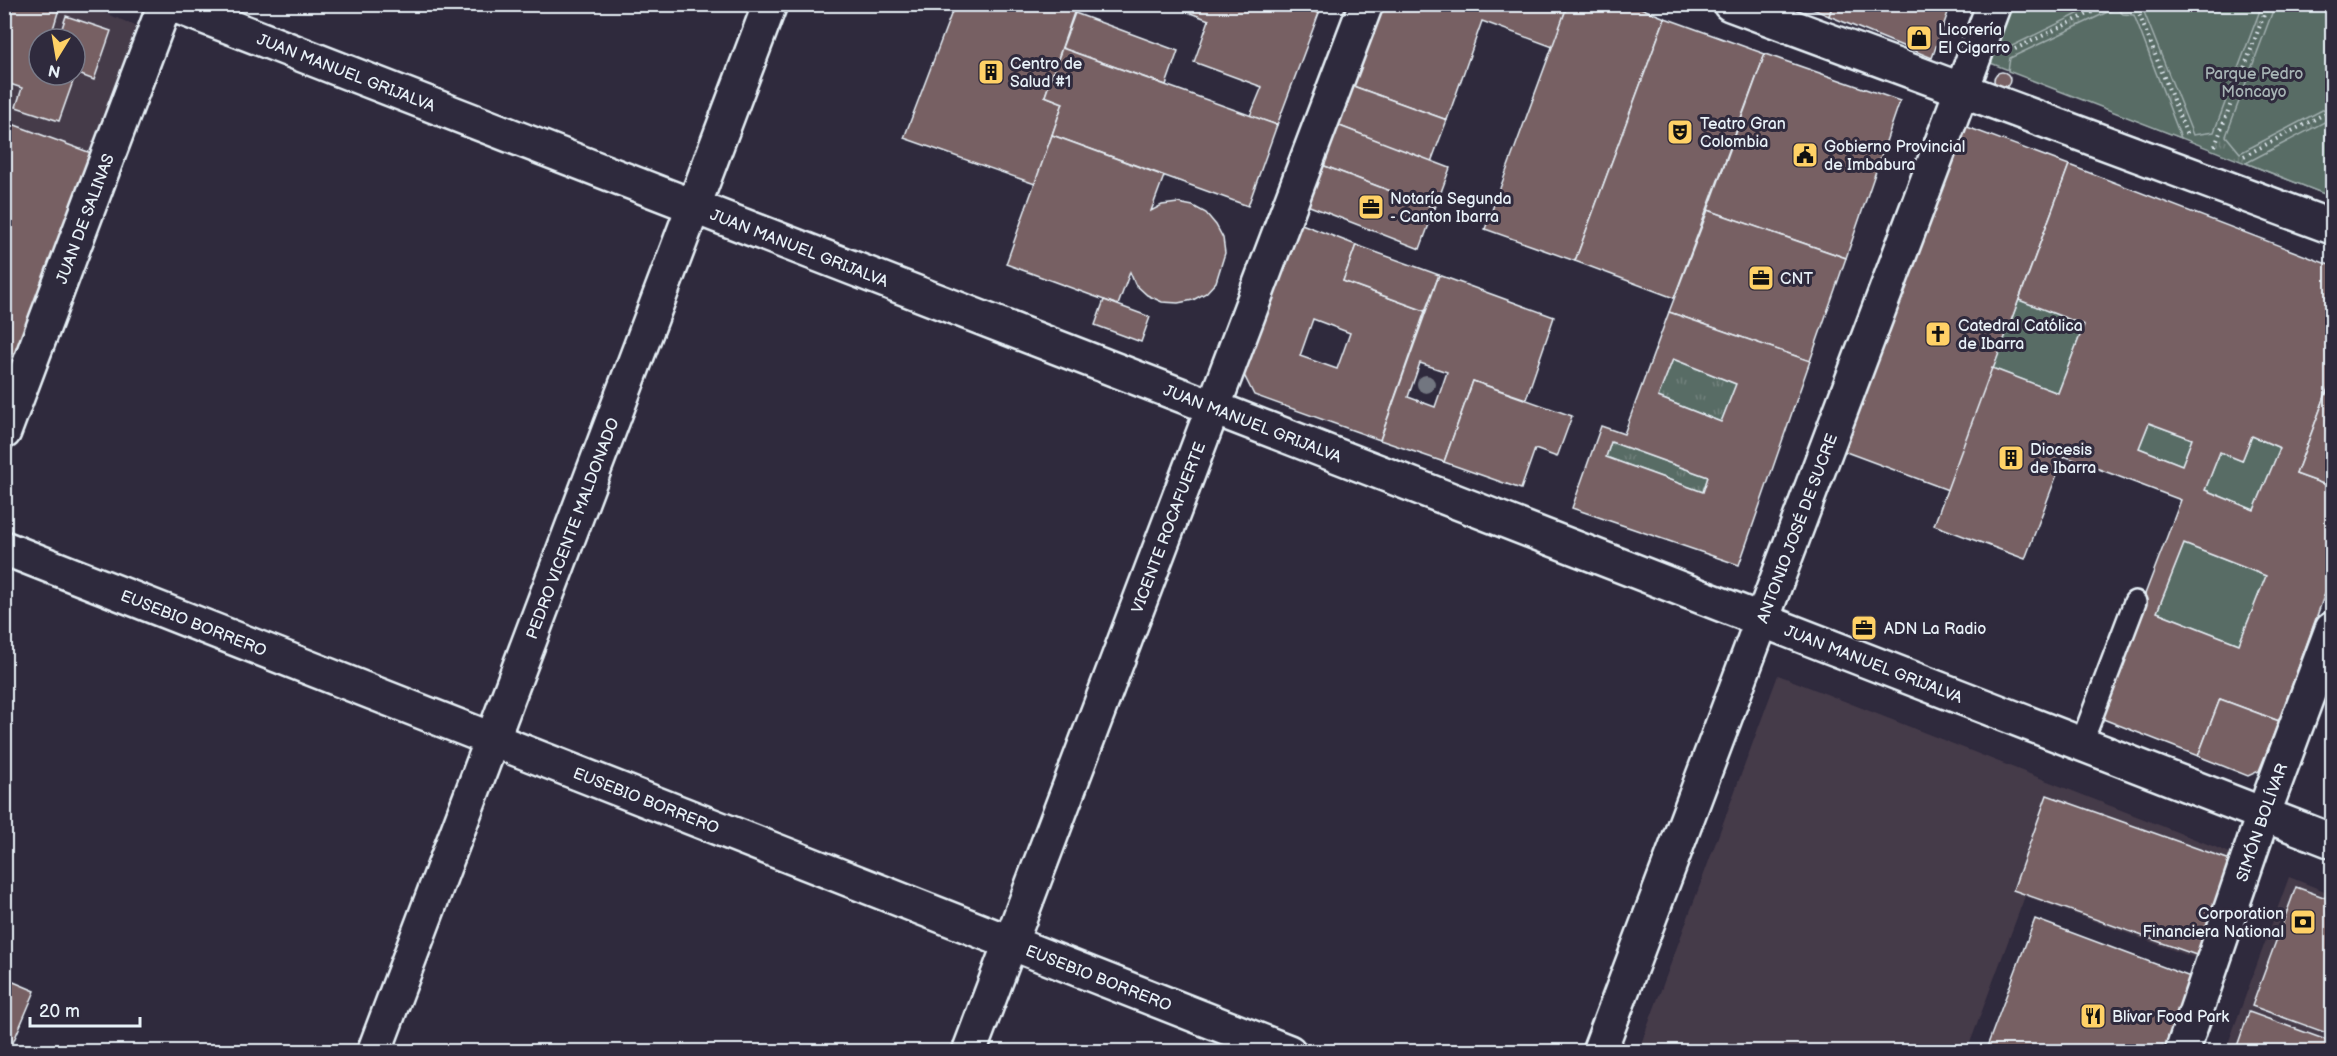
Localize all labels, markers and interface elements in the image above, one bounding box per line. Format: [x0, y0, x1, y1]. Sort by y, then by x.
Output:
place label: Licorería El Cigarro [1938, 21, 2010, 58]
shop icon: Licorería El Cigarro [1904, 23, 1934, 53]
north arrow [27, 27, 87, 87]
street label: JUAN MANUEL GRIJALVA [254, 30, 438, 116]
place label: Centro de Salud #1 [1010, 55, 1083, 92]
building icon: Centro de Salud #1 [976, 57, 1006, 87]
text: N [47, 60, 62, 81]
park label: Parque Pedro Moncayo [2205, 65, 2303, 102]
place label: Teatro Gran Colombia [1700, 115, 1786, 152]
theatre icon: Teatro Gran Colombia [1665, 117, 1695, 147]
place label: Gobierno Provincial de Imbabura [1824, 138, 1965, 175]
public building icon: Gobierno Provincial de Imbabura [1790, 140, 1820, 170]
street label: JUAN DE SALINAS [53, 151, 119, 287]
place label: Notaría Segunda - Canton Ibarra [1390, 190, 1512, 227]
office icon: Notaría Segunda - Canton Ibarra [1356, 192, 1386, 222]
street label: JUAN MANUEL GRIJALVA [707, 206, 891, 292]
office icon: CNT [1746, 263, 1776, 293]
place label: CNT [1780, 270, 1813, 289]
place label: Catedral Católica de Ibarra [1958, 317, 2083, 354]
church icon: Catedral Católica de Ibarra [1923, 319, 1953, 349]
street label: JUAN MANUEL GRIJALVA [1160, 381, 1344, 468]
street label: PEDRO VICENTE MALDONADO [523, 415, 624, 642]
street label: ANTONIO JOSÉ DE SUCRE [1754, 431, 1842, 626]
street label: VICENTE ROCAFUERTE [1128, 440, 1210, 616]
place label: Diocesis de Ibarra [2030, 441, 2096, 478]
building icon: Diocesis de Ibarra [1996, 443, 2026, 473]
street label: EUSEBIO BORRERO [118, 587, 269, 661]
office icon: ADN La Radio [1849, 613, 1879, 643]
place label: ADN La Radio [1884, 620, 1986, 639]
street label: JUAN MANUEL GRIJALVA [1781, 622, 1965, 708]
street label: SIMÓN BOLÍVAR [2233, 761, 2292, 884]
street label: EUSEBIO BORRERO [570, 764, 721, 838]
place label: Corporation Financiera National [2143, 905, 2284, 942]
bank icon: Corporation Financiera National [2288, 907, 2318, 937]
street label: EUSEBIO BORRERO [1023, 942, 1174, 1016]
scale bar [30, 990, 140, 1028]
text: 20 m [39, 1001, 80, 1022]
restaurant icon: Blivar Food Park [2078, 1001, 2108, 1031]
place label: Blivar Food Park [2112, 1008, 2229, 1027]

